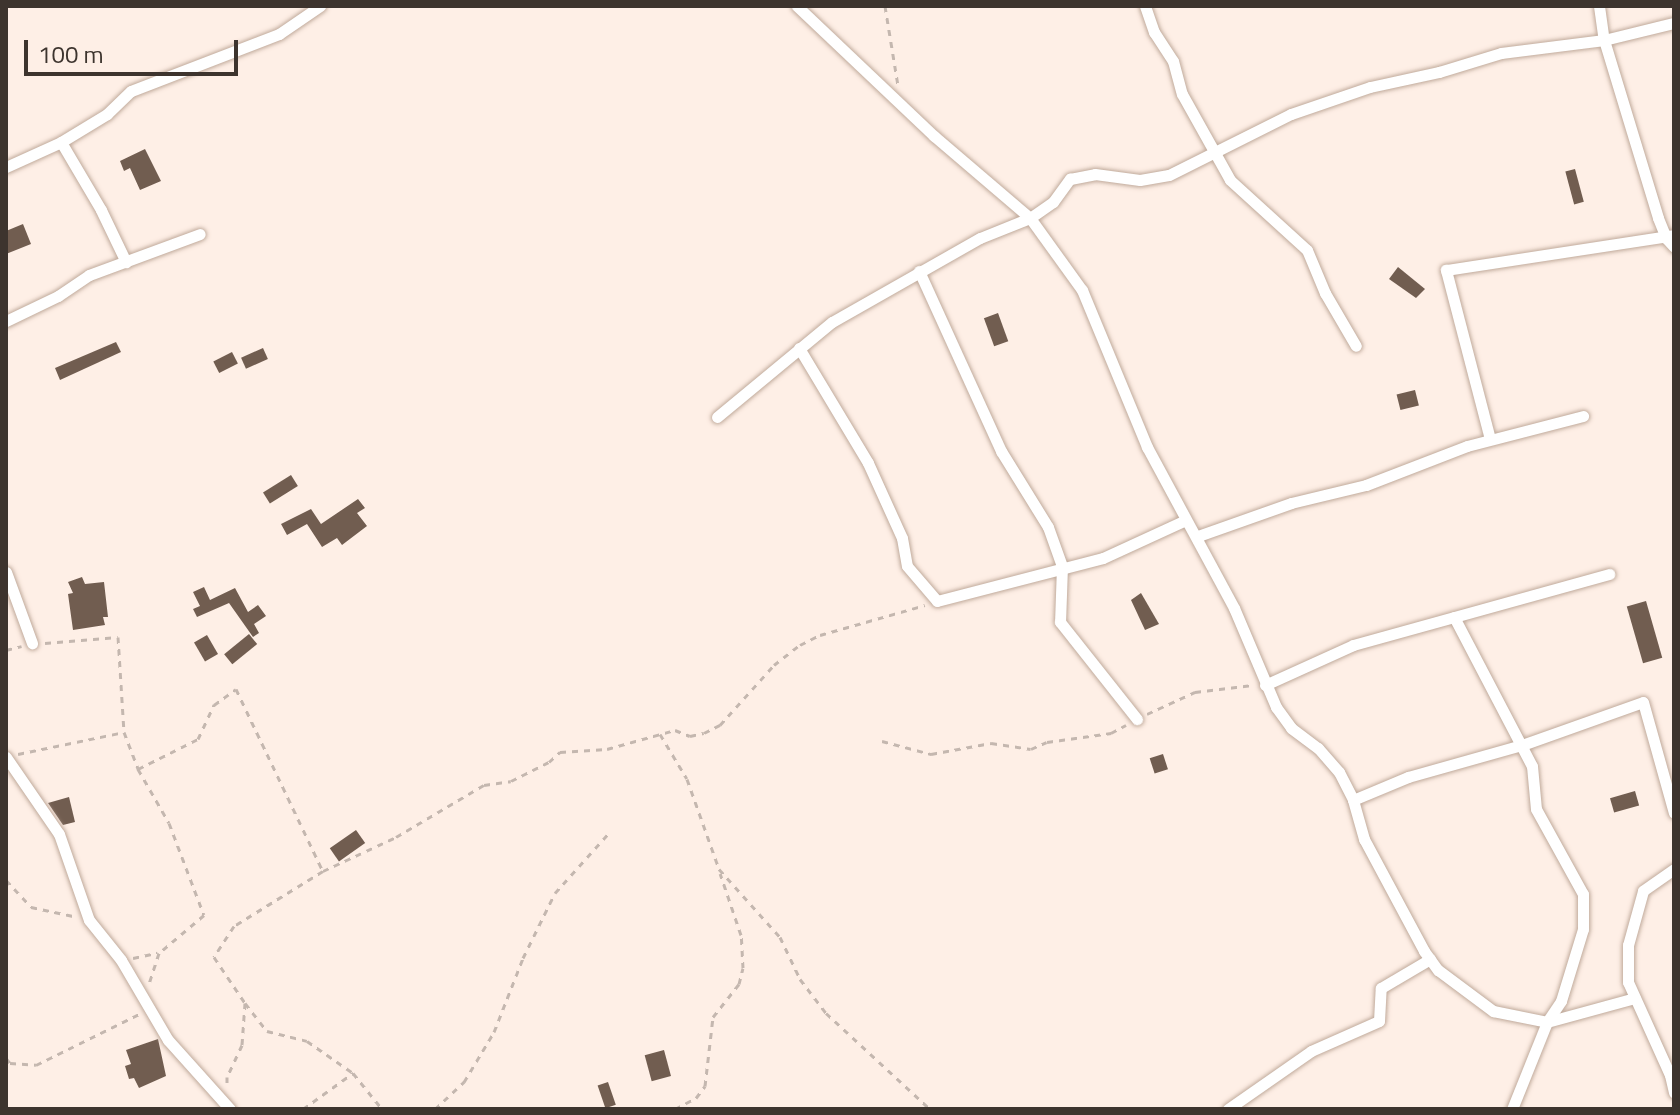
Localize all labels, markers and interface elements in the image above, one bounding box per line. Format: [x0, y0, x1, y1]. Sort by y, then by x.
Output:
scale bar [28, 24, 242, 74]
text: 100 m [38, 36, 104, 72]

